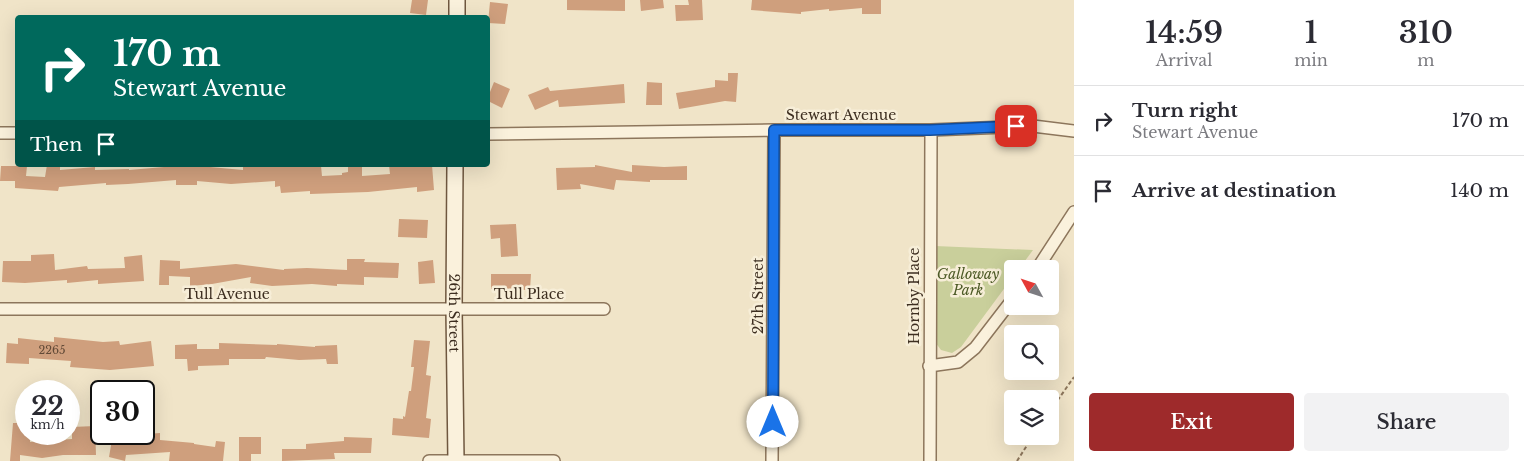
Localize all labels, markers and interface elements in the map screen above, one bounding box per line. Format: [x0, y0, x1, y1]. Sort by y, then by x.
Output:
text: 14:59 [1145, 14, 1223, 51]
text: 1 [1304, 14, 1318, 51]
text: 310 [1399, 14, 1453, 51]
text: 170 m [113, 32, 221, 75]
icon: right [30, 35, 95, 100]
text: Arrival [1156, 50, 1212, 70]
text: min [1294, 50, 1328, 70]
text: m [1417, 50, 1435, 70]
text: Stewart Avenue [113, 75, 286, 102]
text: Turn right [1132, 99, 1238, 122]
pin [995, 105, 1037, 147]
street label: Stewart Avenue [786, 106, 896, 124]
icon: right [1089, 107, 1117, 135]
text: 170 m [1452, 109, 1509, 132]
icon: arrive [1002, 112, 1030, 140]
text: Stewart Avenue [1132, 122, 1258, 142]
icon: arrive [92, 130, 120, 158]
text: Then [30, 133, 82, 156]
icon: arrive [1089, 177, 1117, 205]
text: Arrive at destination [1132, 179, 1336, 202]
text: 140 m [1450, 179, 1509, 202]
street label: Hornby Place [905, 248, 923, 344]
street label: 27th Street [749, 257, 767, 334]
north arrow [1004, 260, 1059, 315]
map controls [1004, 260, 1059, 445]
park label: Galloway Park [937, 265, 1000, 299]
street label: 26th Street [445, 274, 464, 353]
street label: Tull Avenue [184, 285, 270, 303]
street label: Tull Place [494, 285, 564, 303]
button: search [1004, 325, 1059, 380]
house number: 2265 [39, 343, 65, 357]
speed limit sign: 30 [90, 380, 155, 445]
button: layers [1004, 390, 1059, 445]
text: 22 [31, 391, 64, 422]
button: Exit [1089, 393, 1294, 451]
button: Share [1304, 393, 1509, 451]
position arrow [746, 395, 798, 447]
text: km/h [30, 417, 65, 432]

